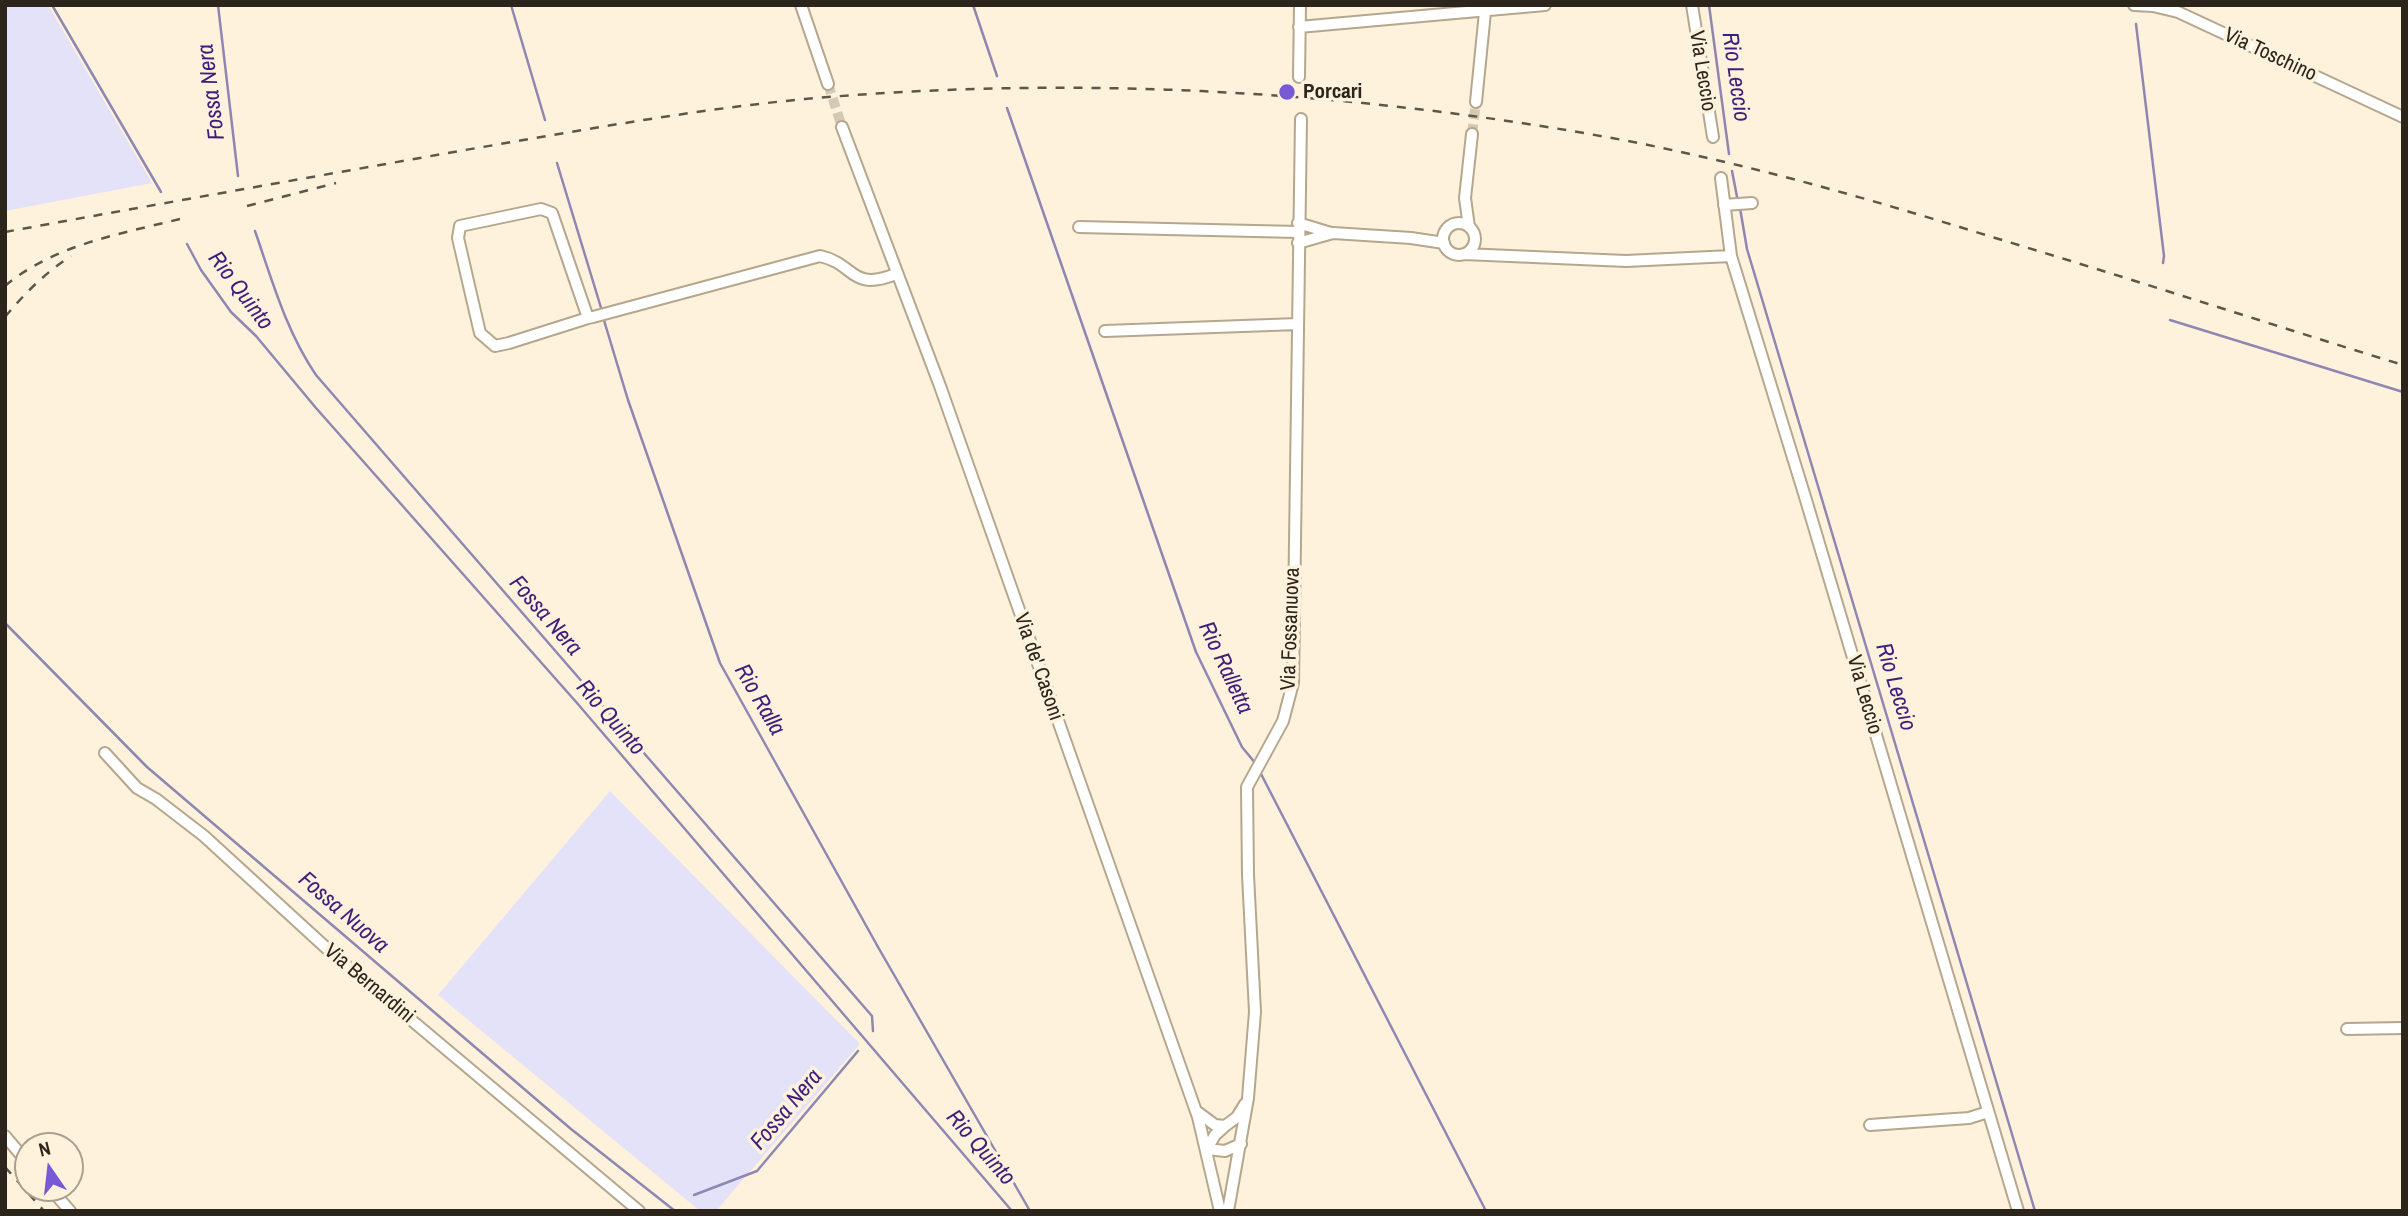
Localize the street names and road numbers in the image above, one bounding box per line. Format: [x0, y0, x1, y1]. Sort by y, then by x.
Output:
street label: Via Toschino [2220, 23, 2320, 87]
street label: Via Leccio [1683, 29, 1721, 113]
street label: Via Fossanuova [1276, 567, 1306, 691]
street label: Via de' Casoni [1008, 610, 1068, 724]
street label: Via Leccio [1841, 653, 1887, 737]
street label: Via Bernardini [318, 939, 420, 1029]

